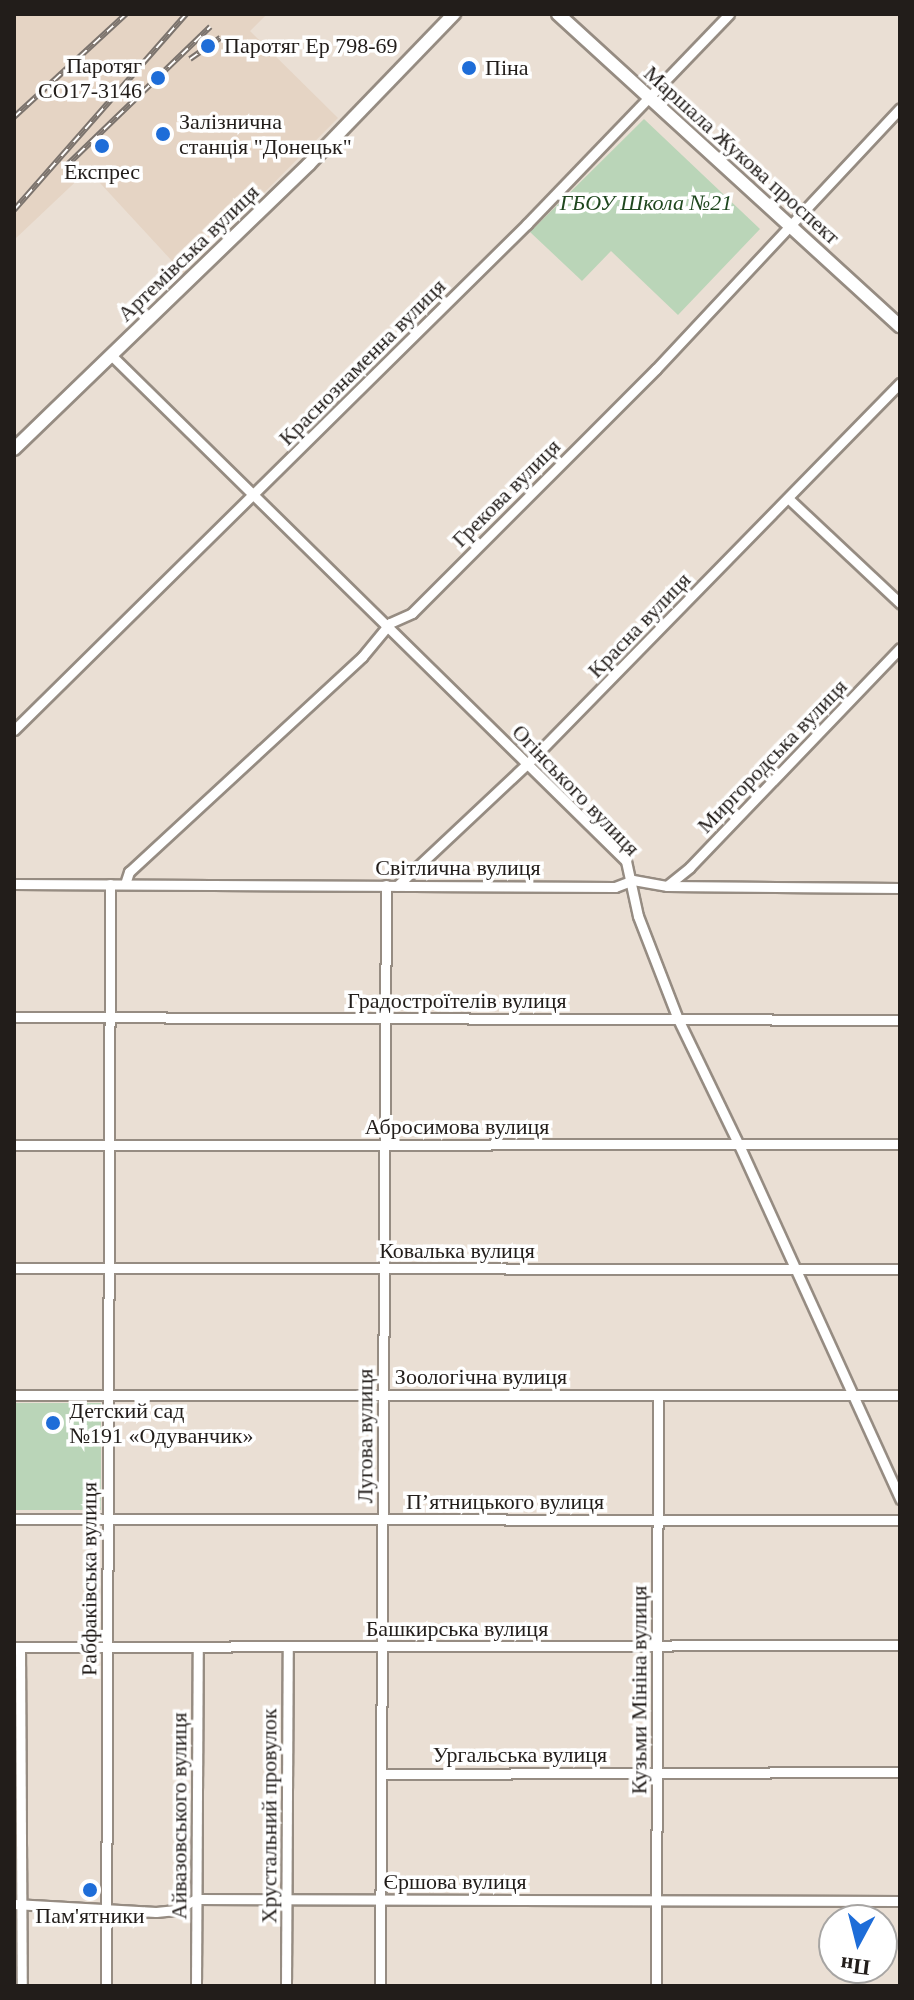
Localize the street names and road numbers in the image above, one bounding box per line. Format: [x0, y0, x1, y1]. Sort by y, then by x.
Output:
street label: Маршала Жукова проспект [639, 60, 845, 250]
street label: Артемівська вулиця [112, 179, 264, 327]
street label: Краснознаменна вулиця [273, 273, 451, 451]
street label: Грекова вулиця [446, 433, 566, 553]
street label: Красна вулиця [582, 567, 696, 683]
street label: Миргородська вулиця [692, 673, 852, 839]
street label: Огінського вулиця [507, 719, 645, 861]
street label: Світлична вулиця [375, 855, 541, 881]
street label: Градостроїтелiв вулиця [347, 988, 567, 1014]
street label: Абросимова вулиця [365, 1114, 549, 1140]
street label: Ковалька вулиця [379, 1238, 535, 1264]
street label: Зоологічна вулиця [395, 1364, 567, 1390]
street label: Лугова вулиця [352, 1369, 378, 1503]
street label: Рабфаківська вулиця [76, 1482, 102, 1676]
street label: П’ятницького вулиця [406, 1489, 604, 1515]
street label: Кузьми Мініна вулиця [626, 1586, 652, 1794]
street label: Башкирська вулиця [366, 1616, 548, 1642]
street label: Хрустальний провулок [256, 1708, 282, 1924]
street label: Айвазовського вулиця [166, 1712, 192, 1920]
street label: Ургальська вулиця [433, 1742, 607, 1768]
street label: Єршова вулиця [383, 1869, 527, 1895]

